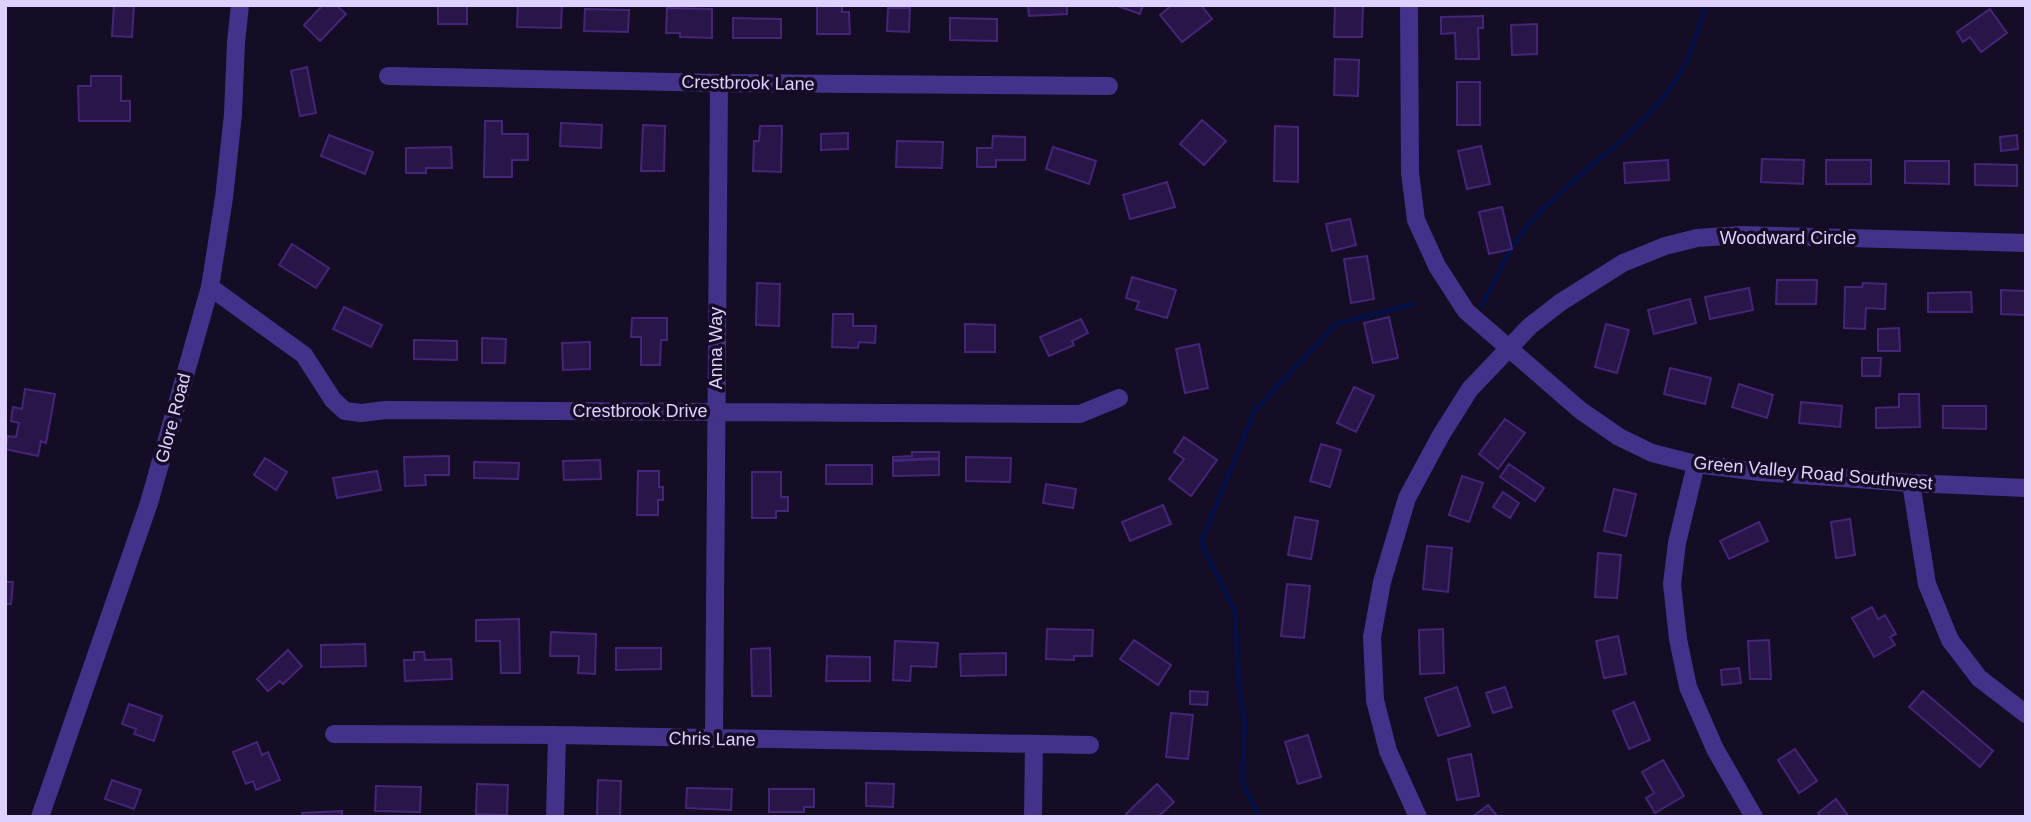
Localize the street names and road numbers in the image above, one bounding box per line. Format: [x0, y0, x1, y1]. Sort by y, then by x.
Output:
street label: Crestbrook Lane [681, 72, 815, 94]
street label: Woodward Circle [1720, 228, 1856, 248]
street label: Anna Way [706, 307, 726, 389]
street label: Glore Road [151, 371, 195, 465]
street label: Crestbrook Drive [572, 401, 708, 421]
street label: Green Valley Road Southwest [1693, 453, 1933, 493]
street label: Chris Lane [668, 728, 756, 750]

